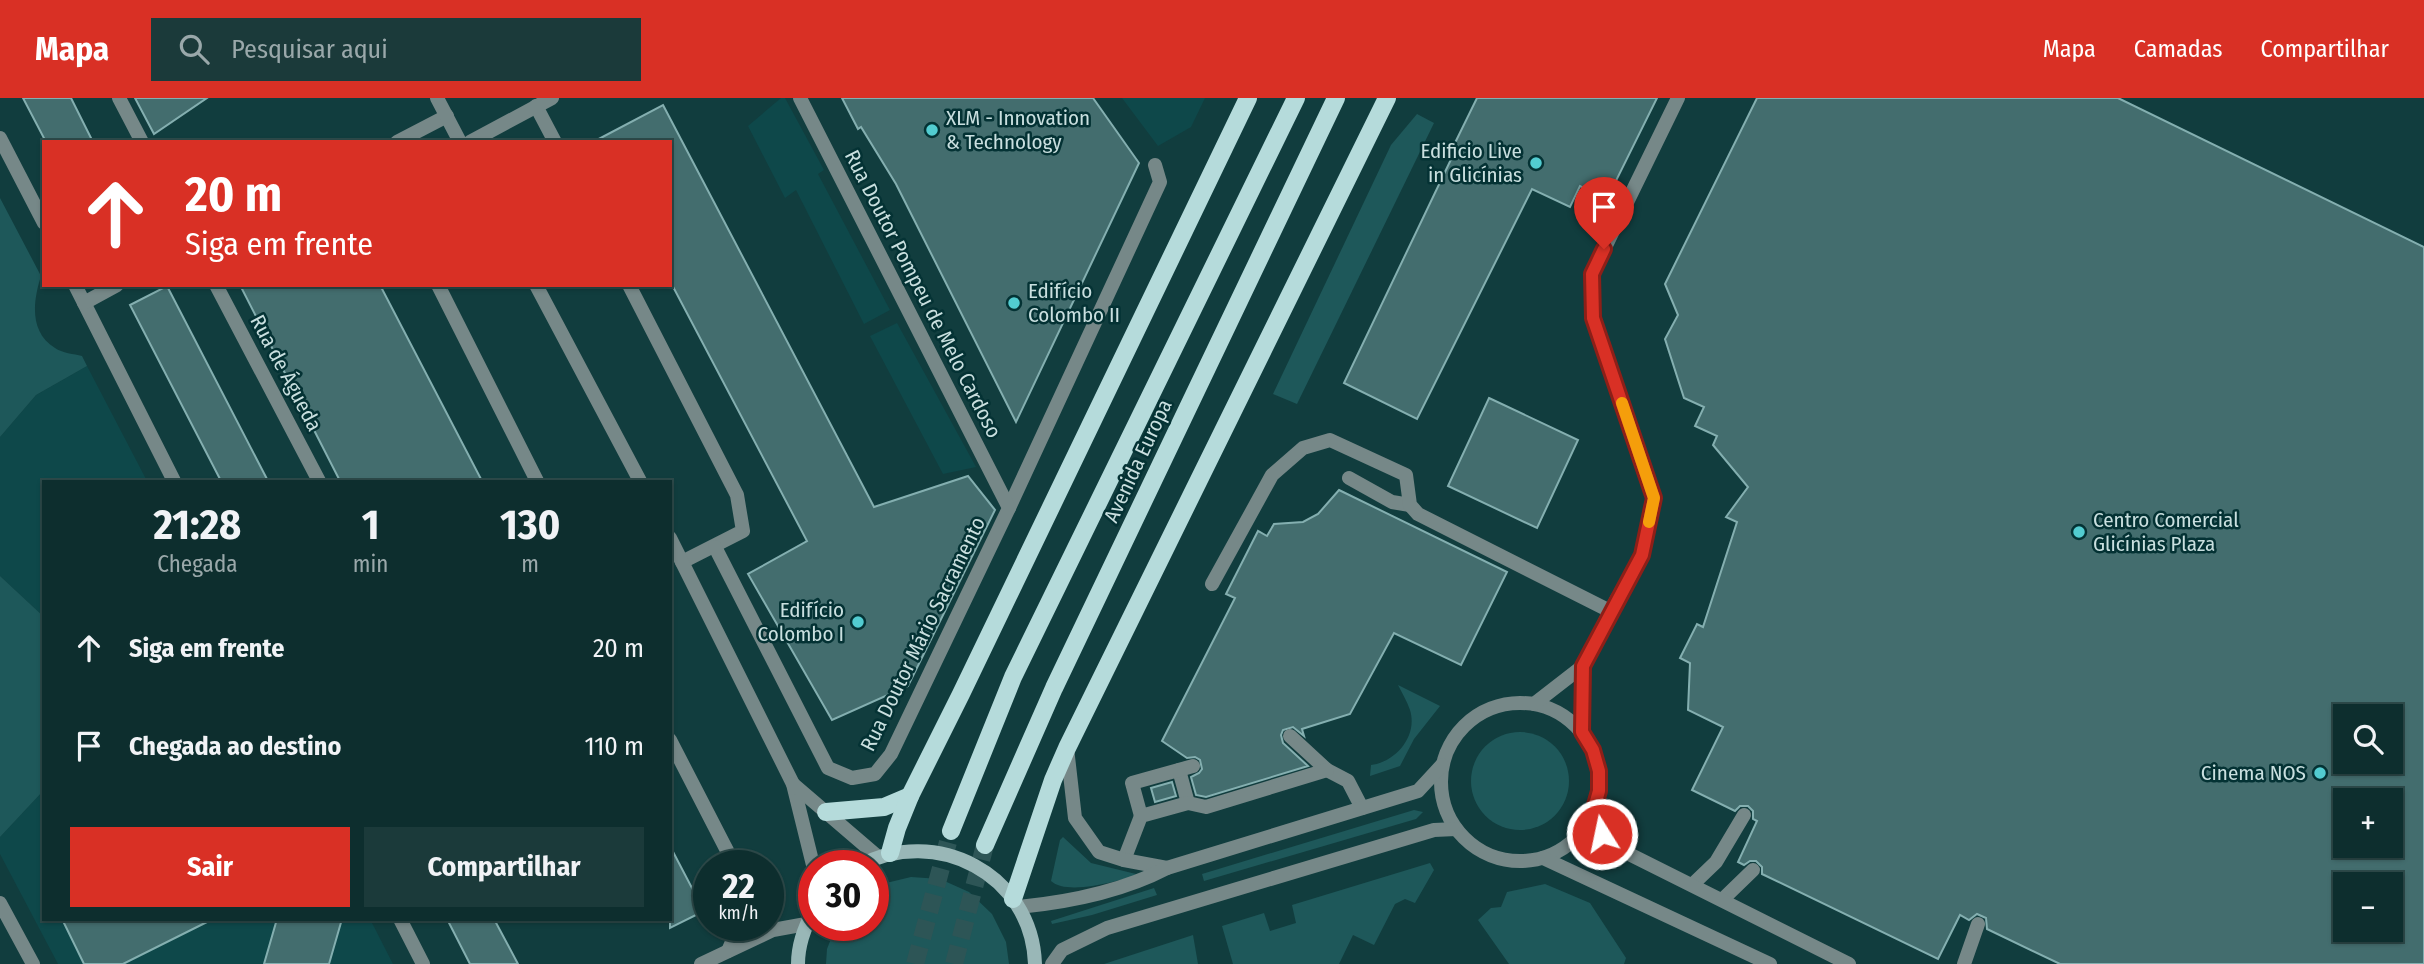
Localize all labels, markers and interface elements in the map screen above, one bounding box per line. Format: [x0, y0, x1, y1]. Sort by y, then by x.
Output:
search box [151, 18, 641, 81]
text: Mapa [35, 29, 109, 69]
icon: search [175, 30, 213, 68]
text: Pesquisar aqui [231, 34, 388, 65]
text: Mapa [2043, 35, 2096, 63]
text: Camadas [2134, 35, 2223, 63]
text: Compartilhar [2261, 35, 2389, 63]
place label: XLM - Innovation & Technology [946, 105, 1090, 155]
marker: XLM - Innovation & Technology [924, 122, 940, 138]
place label: Edificio Live in Glicínias [1421, 138, 1522, 188]
street label: Rua Doutor Pompeu de Melo Cardoso [839, 146, 1007, 442]
marker: Edificio Live in Glicínias [1528, 155, 1544, 171]
text: 20 m [185, 165, 282, 224]
icon: ahead [70, 168, 161, 259]
pin [1574, 177, 1634, 249]
icon: arrive [1585, 188, 1623, 226]
text: Siga em frente [185, 225, 373, 263]
place label: Edifício Colombo II [1028, 278, 1120, 328]
marker: Edifício Colombo II [1006, 295, 1022, 311]
street label: Rua de Águeda [245, 310, 327, 436]
street label: Avenida Europa [1098, 395, 1178, 527]
text: 21:28 [154, 500, 241, 550]
text: 1 [362, 500, 379, 550]
text: 130 [500, 500, 560, 550]
place label: Centro Comercial Glicínias Plaza [2093, 507, 2239, 557]
street label: Rua Doutor Mário Sacramento [855, 513, 991, 755]
marker: Centro Comercial Glicínias Plaza [2071, 524, 2087, 540]
text: Chegada [157, 550, 237, 578]
text: min [353, 550, 388, 578]
text: m [521, 550, 539, 578]
place label: Edifício Colombo I [757, 597, 844, 647]
marker: Edifício Colombo I [850, 614, 866, 630]
icon: ahead [70, 629, 108, 667]
text: Siga em frente [129, 633, 284, 664]
text: 20 m [593, 633, 644, 664]
map controls [2333, 704, 2403, 942]
button: search [2333, 704, 2403, 774]
icon: arrive [70, 727, 108, 765]
text: Chegada ao destino [129, 731, 341, 762]
text: 110 m [584, 731, 644, 762]
place label: Cinema NOS [2201, 760, 2306, 786]
marker: Cinema NOS [2312, 765, 2328, 781]
button: + [2333, 788, 2403, 858]
position arrow [1565, 797, 1639, 871]
button: Sair [70, 827, 350, 907]
button: Compartilhar [364, 827, 644, 907]
speed limit sign: 30 [798, 850, 889, 941]
text: 22 [722, 865, 755, 907]
button: − [2333, 872, 2403, 942]
text: km/h [718, 902, 759, 924]

